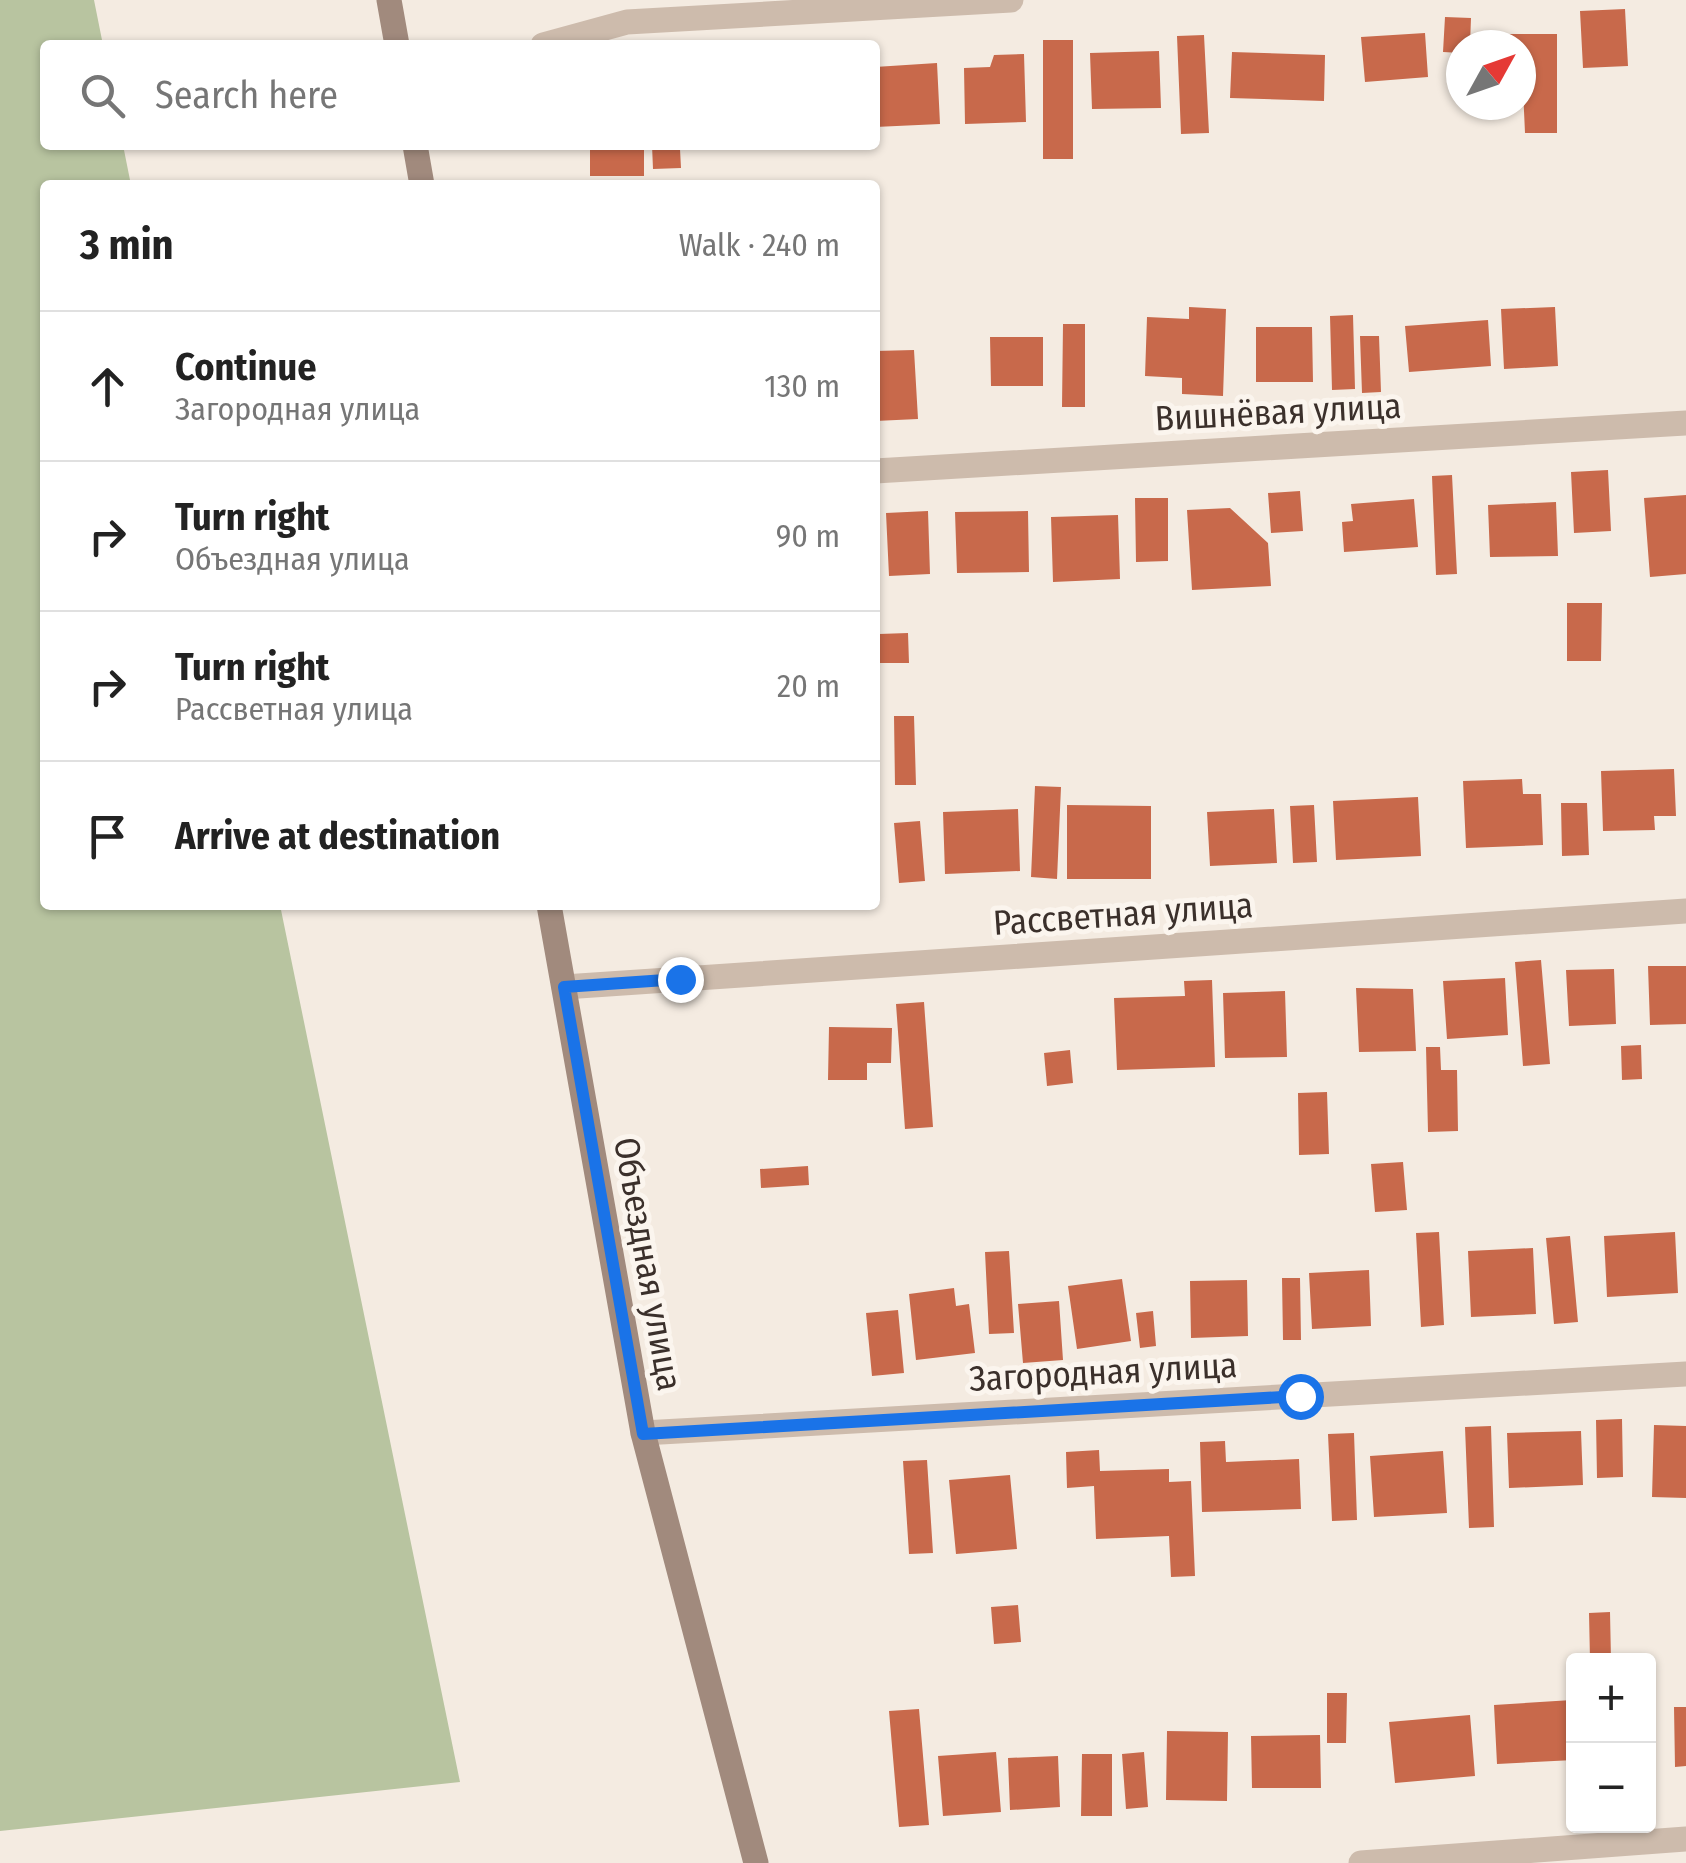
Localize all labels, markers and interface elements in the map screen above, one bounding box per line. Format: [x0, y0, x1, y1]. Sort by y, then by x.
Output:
north arrow [1446, 30, 1536, 120]
search box [40, 40, 880, 150]
icon: search [75, 68, 130, 123]
text: Search here [155, 72, 338, 118]
text: 3 min [80, 220, 174, 270]
text: Walk · 240 m [679, 226, 840, 264]
text: Continue [175, 344, 316, 390]
icon: ahead [80, 359, 135, 414]
text: 130 m [764, 367, 840, 405]
street label: Вишнёвая улица [1154, 385, 1402, 439]
text: Загородная улица [175, 390, 420, 428]
text: Turn right [175, 494, 329, 540]
icon: right [80, 509, 135, 564]
text: 90 m [776, 517, 840, 555]
text: Объездная улица [175, 540, 410, 578]
text: Turn right [175, 644, 329, 690]
icon: right [80, 659, 135, 714]
text: 20 m [777, 667, 840, 705]
text: Рассветная улица [175, 690, 413, 728]
icon: arrive [80, 809, 135, 864]
text: Arrive at destination [175, 813, 500, 859]
street label: Рассветная улица [992, 884, 1254, 944]
route end [658, 957, 704, 1003]
street label: Объездная улица [605, 1134, 691, 1394]
street label: Загородная улица [968, 1344, 1238, 1400]
route start [1278, 1374, 1324, 1420]
map controls [1566, 1653, 1656, 1833]
button: + [1566, 1653, 1656, 1743]
button: − [1566, 1743, 1656, 1833]

